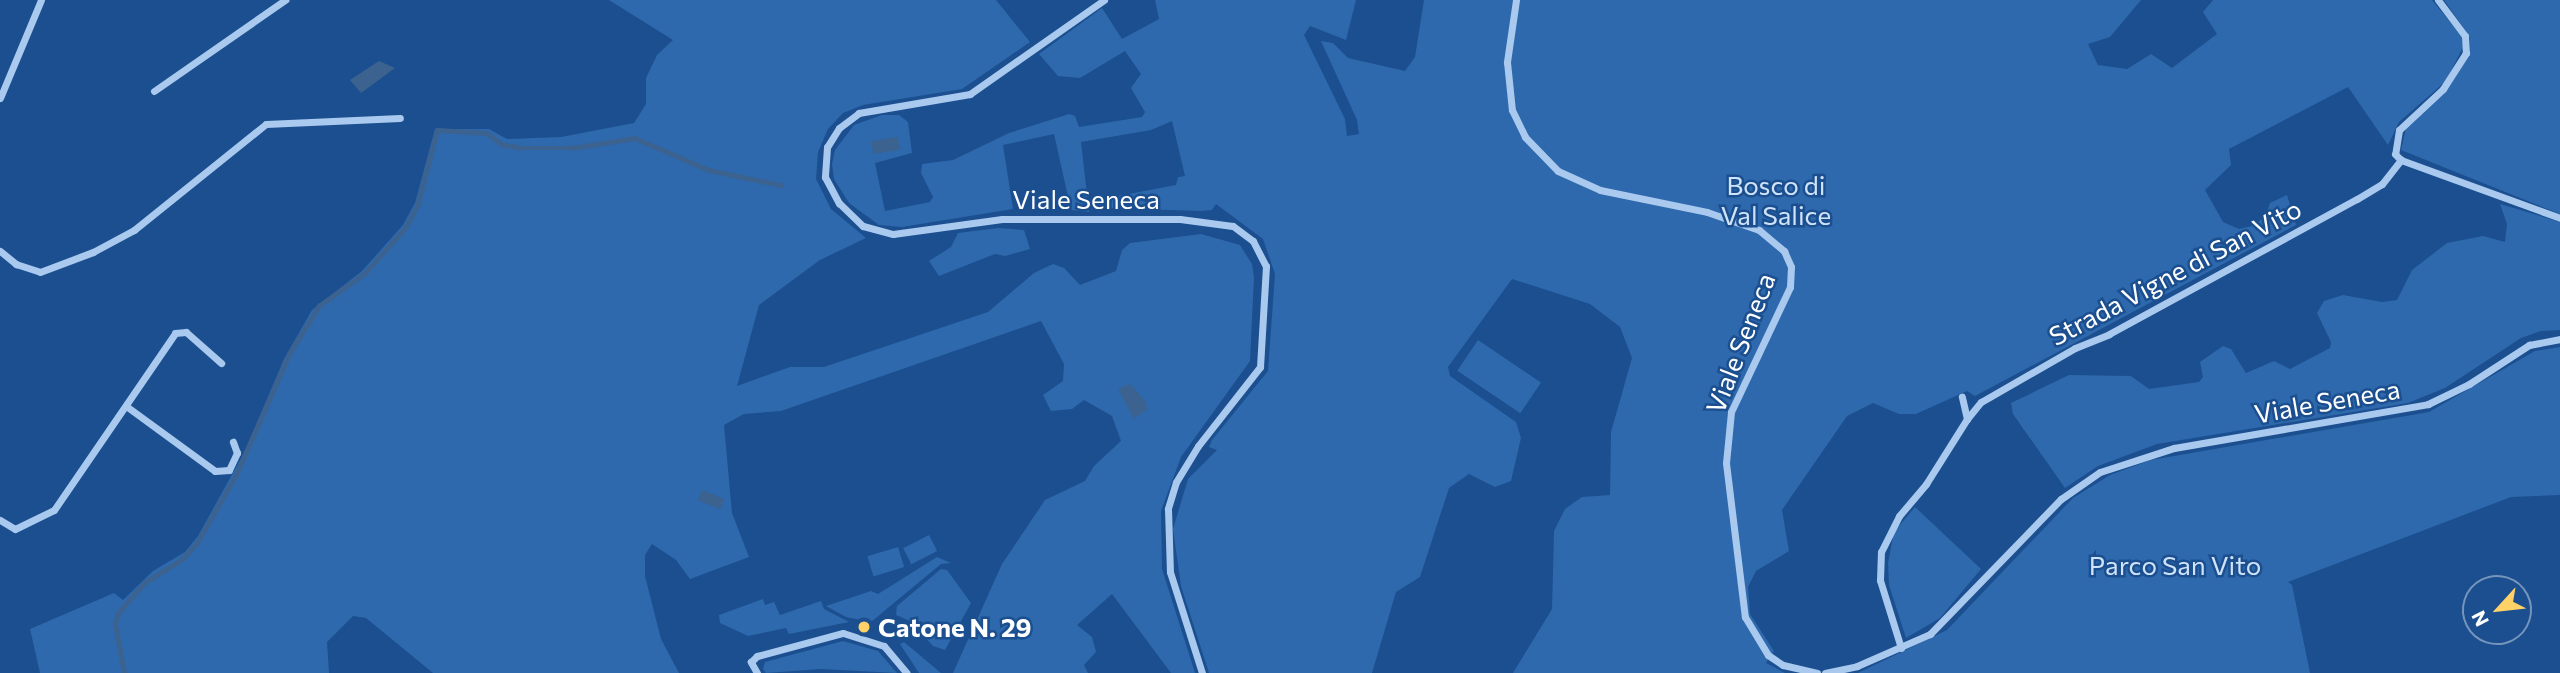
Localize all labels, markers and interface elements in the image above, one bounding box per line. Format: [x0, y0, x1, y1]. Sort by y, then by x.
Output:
park label: Bosco di Val Salice [1721, 169, 1831, 230]
street label: Viale Seneca [1012, 183, 1160, 215]
street label: Strada Vigne di San Vito [2044, 192, 2306, 352]
street label: Viale Seneca [1699, 269, 1781, 417]
street label: Viale Seneca [2252, 373, 2402, 429]
park label: Parco San Vito [2089, 549, 2261, 581]
north arrow [2462, 575, 2532, 645]
text: N [2466, 607, 2493, 630]
place label: Catone N. 29 [878, 611, 1032, 643]
marker: Catone N. 29 [856, 619, 872, 635]

